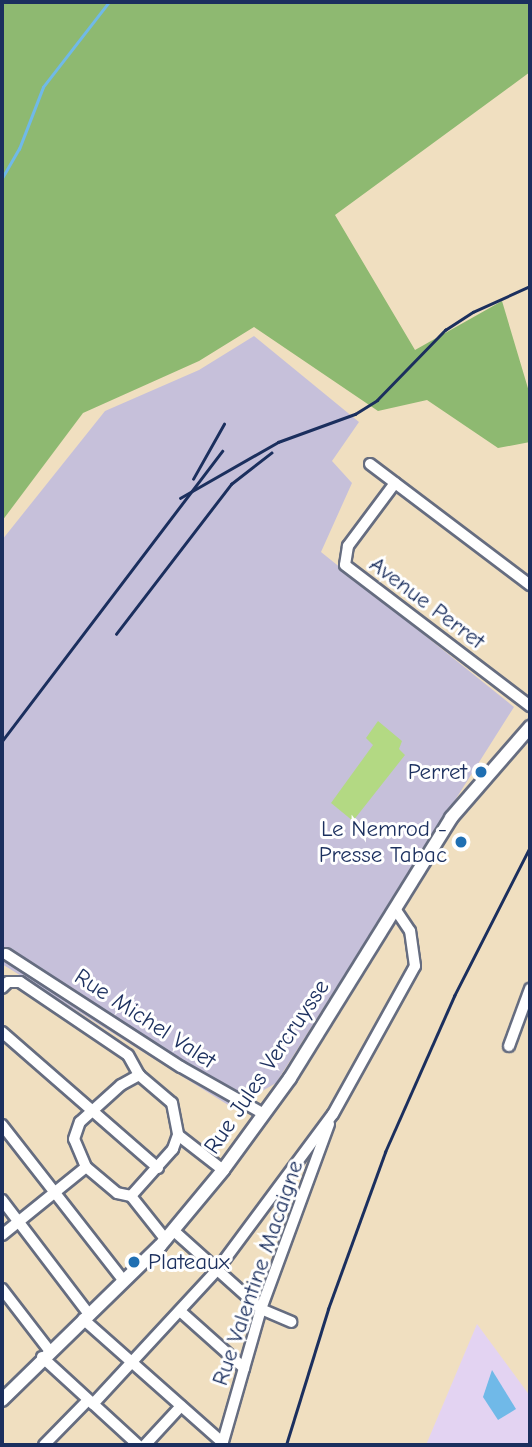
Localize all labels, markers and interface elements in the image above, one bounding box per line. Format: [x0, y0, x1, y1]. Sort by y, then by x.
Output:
street label: Avenue Perret [364, 551, 490, 655]
place label: Perret [408, 758, 467, 786]
marker: Perret [473, 764, 489, 780]
place label: Le Nemrod - Presse Tabac [319, 815, 447, 869]
marker: Le Nemrod - Presse Tabac [453, 834, 469, 850]
street label: Rue Michel Valet [69, 963, 221, 1075]
street label: Rue Jules Vercruysse [198, 975, 336, 1159]
street label: Rue Valentine Macaigne [206, 1157, 310, 1389]
place label: Plateaux [148, 1248, 230, 1276]
marker: Plateaux [126, 1254, 142, 1270]

